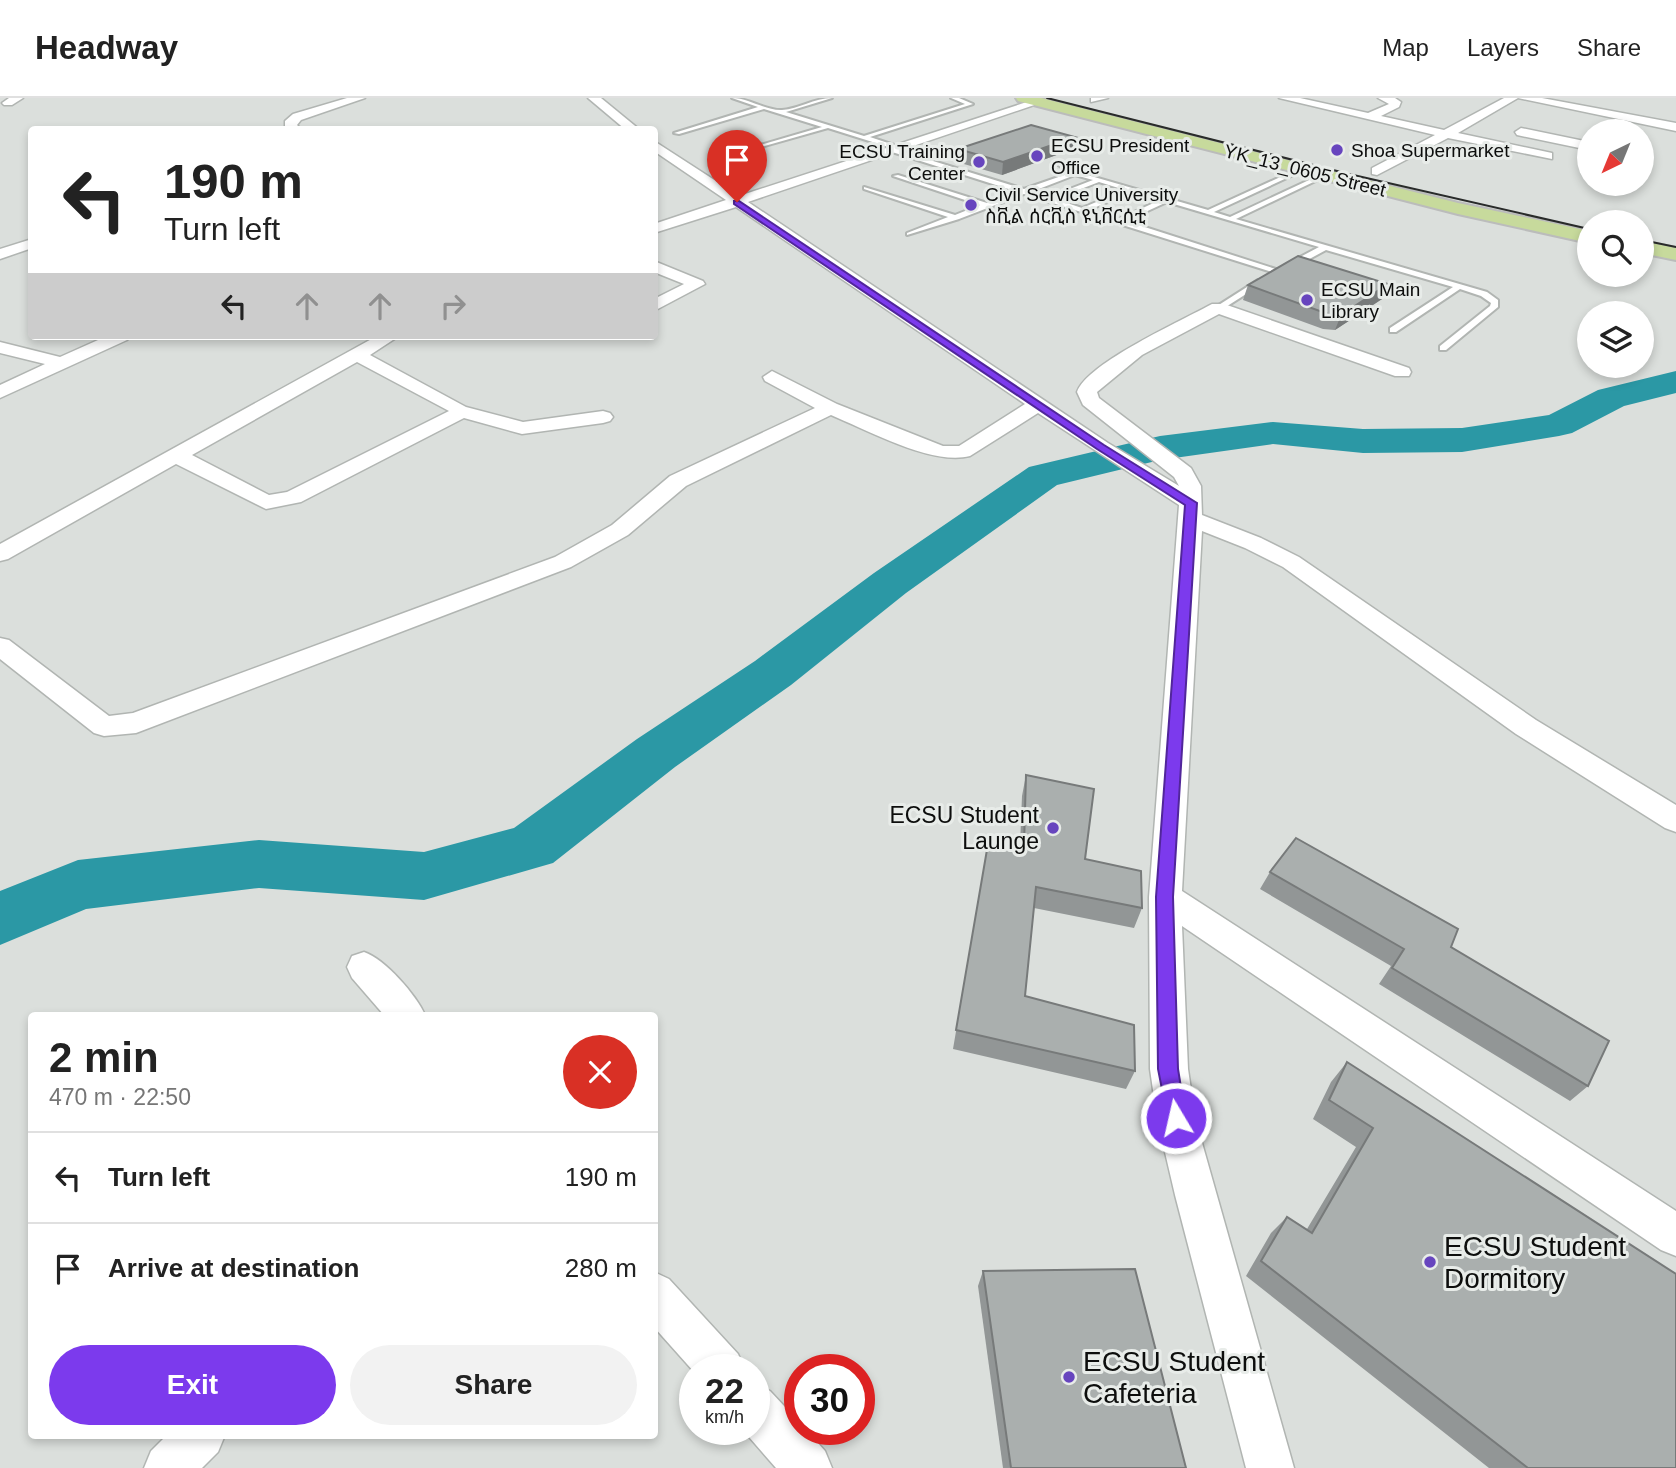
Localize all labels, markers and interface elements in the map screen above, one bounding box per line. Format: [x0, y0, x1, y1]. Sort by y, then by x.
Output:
text: Headway [35, 29, 178, 66]
text: Map [1382, 34, 1429, 61]
text: Layers [1467, 34, 1539, 61]
text: Share [1577, 34, 1641, 61]
north arrow [1577, 119, 1654, 196]
map controls [1577, 119, 1654, 378]
pin [707, 130, 767, 202]
place label: ECSU President Office [1051, 135, 1190, 178]
street label: YK_13_0605 Street [1222, 140, 1389, 202]
place label: Shoa Supermarket [1351, 140, 1510, 161]
icon: arrive [718, 141, 756, 179]
place label: ECSU Training Center [839, 141, 966, 184]
marker: Shoa Supermarket [1329, 142, 1345, 158]
marker: ECSU President Office [1029, 148, 1045, 164]
icon: left [49, 154, 140, 245]
text: 190 m [164, 154, 303, 208]
marker: ECSU Training Center [971, 154, 987, 170]
place label: Civil Service University ስቪል ሰርቪስ ዩኒቨርሲቲ [985, 184, 1179, 227]
marker: Civil Service University ስቪል ሰርቪስ ዩኒቨርሲቲ [963, 197, 979, 213]
button: search [1577, 210, 1654, 287]
text: Turn left [164, 211, 280, 247]
place label: ECSU Main Library [1321, 279, 1420, 322]
icon: left [215, 287, 253, 325]
icon: ahead [288, 287, 326, 325]
icon: ahead [361, 287, 399, 325]
icon: right [434, 287, 472, 325]
marker: ECSU Main Library [1299, 292, 1315, 308]
button: layers [1577, 301, 1654, 378]
place label: ECSU Student Launge [889, 802, 1040, 854]
marker: ECSU Student Launge [1045, 820, 1061, 836]
text: 2 min [49, 1034, 159, 1081]
button: close [563, 1035, 637, 1109]
position arrow [1139, 1081, 1213, 1155]
text: 470 m · 22:50 [49, 1084, 191, 1110]
icon: left [49, 1159, 87, 1197]
text: Turn left [108, 1162, 210, 1192]
text: 190 m [565, 1162, 637, 1192]
place label: ECSU Student Dormitory [1444, 1231, 1626, 1294]
icon: arrive [49, 1250, 87, 1288]
text: Arrive at destination [108, 1253, 359, 1283]
text: 280 m [565, 1253, 637, 1283]
marker: ECSU Student Dormitory [1422, 1254, 1438, 1270]
button: Exit [49, 1345, 336, 1425]
button: Share [350, 1345, 637, 1425]
place label: ECSU Student Cafeteria [1083, 1346, 1265, 1409]
speed limit sign: 30 [784, 1354, 875, 1445]
marker: ECSU Student Cafeteria [1061, 1369, 1077, 1385]
text: 22 [705, 1371, 744, 1410]
text: km/h [705, 1407, 744, 1427]

